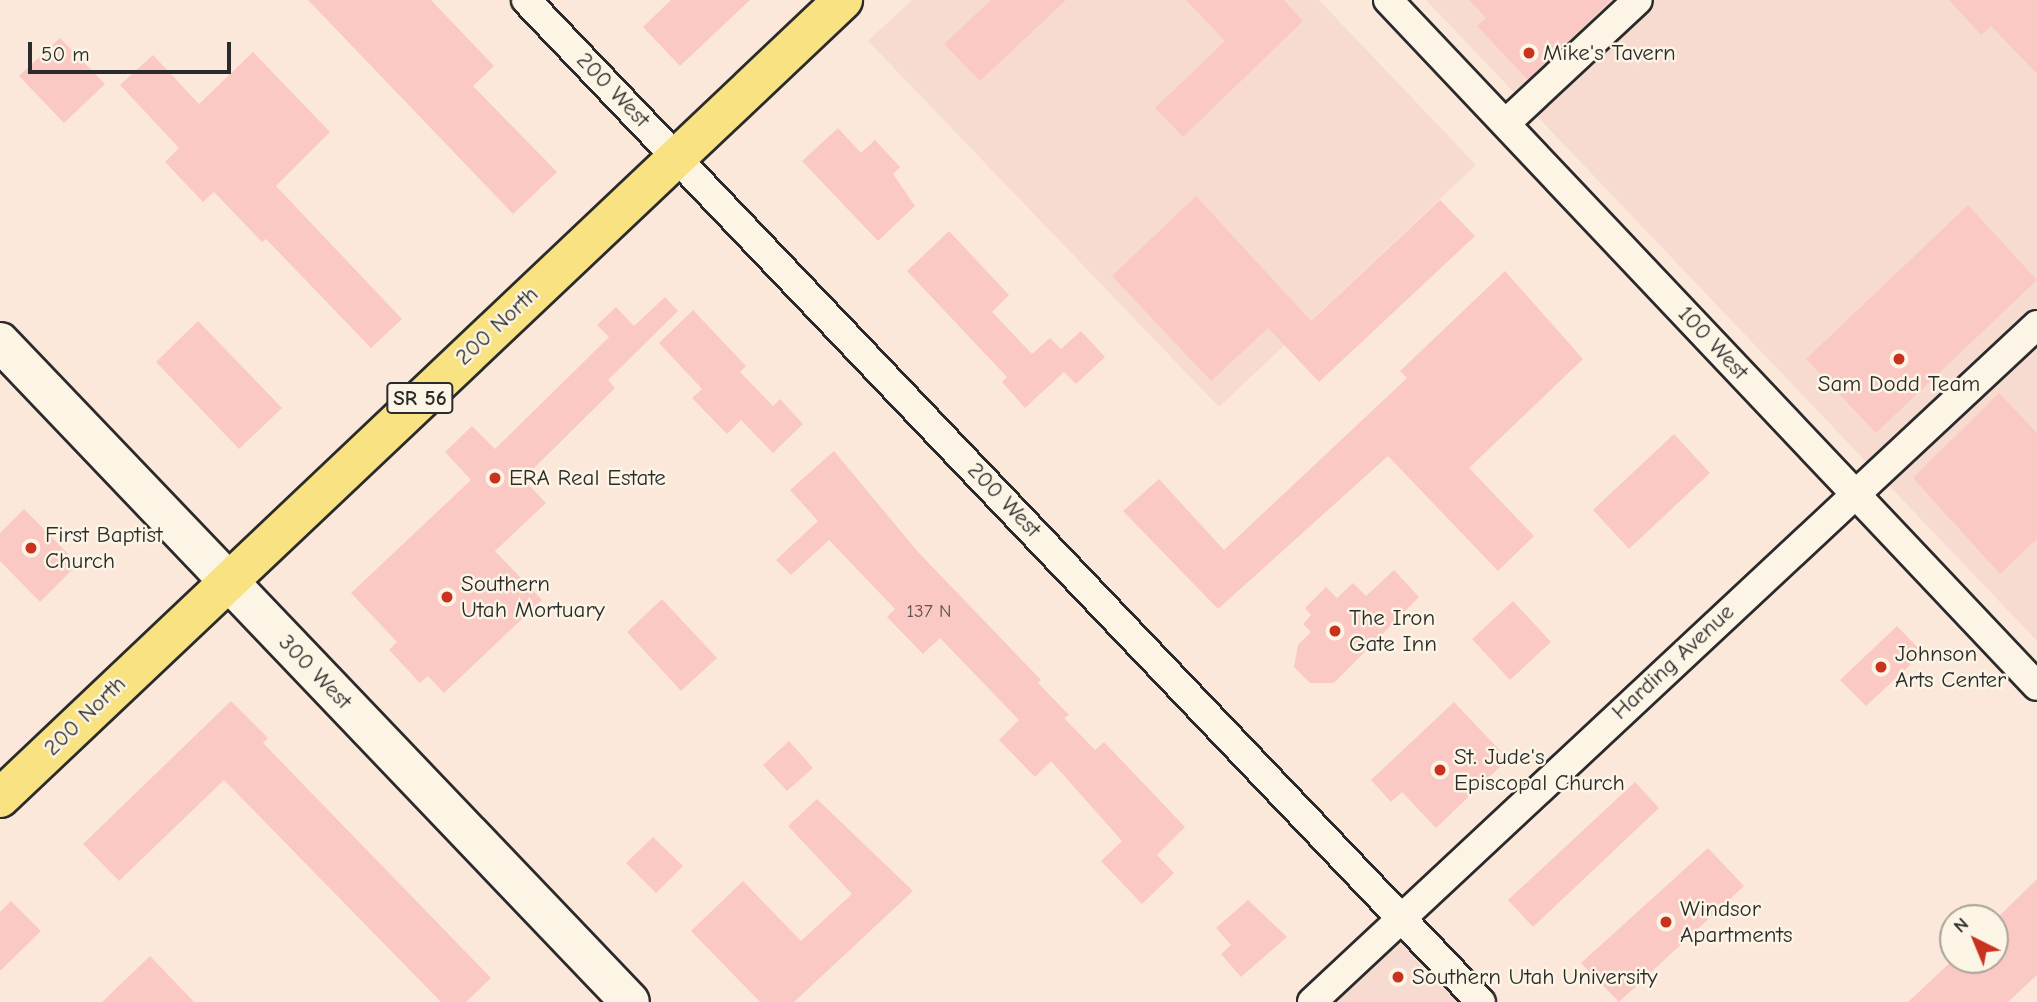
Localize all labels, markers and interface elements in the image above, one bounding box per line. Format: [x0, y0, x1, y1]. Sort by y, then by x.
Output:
scale bar [32, 28, 234, 72]
place label: Mike's Tavern [1543, 39, 1676, 67]
text: 50 m [41, 42, 90, 66]
marker: Mike's Tavern [1521, 45, 1537, 61]
street label: 200 West [571, 47, 655, 133]
street label: 200 North [450, 281, 544, 371]
street label: 100 West [1672, 300, 1754, 386]
marker: Sam Dodd Team [1891, 351, 1907, 367]
place label: Sam Dodd Team [1818, 370, 1980, 398]
road number: SR 56 [385, 380, 455, 416]
street label: 200 West [962, 457, 1046, 543]
place label: ERA Real Estate [509, 464, 666, 492]
marker: ERA Real Estate [487, 470, 503, 486]
place label: First Baptist Church [45, 521, 163, 575]
marker: First Baptist Church [23, 540, 39, 556]
place label: Southern Utah Mortuary [461, 570, 605, 624]
marker: Southern Utah Mortuary [439, 589, 455, 605]
street label: Harding Avenue [1606, 598, 1740, 726]
house number: 137 N [907, 601, 951, 623]
place label: The Iron Gate Inn [1349, 604, 1437, 658]
marker: The Iron Gate Inn [1327, 623, 1343, 639]
street label: 300 West [273, 629, 357, 715]
place label: Johnson Arts Center [1895, 640, 2006, 694]
marker: Johnson Arts Center [1873, 659, 1889, 675]
street label: 200 North [38, 670, 132, 762]
place label: St. Jude's Episcopal Church [1454, 743, 1625, 797]
marker: St. Jude's Episcopal Church [1432, 762, 1448, 778]
place label: Windsor Apartments [1680, 895, 1793, 949]
north arrow [1939, 904, 2009, 974]
text: N [1949, 913, 1973, 937]
marker: Windsor Apartments [1658, 914, 1674, 930]
place label: Southern Utah University [1412, 963, 1658, 991]
marker: Southern Utah University [1390, 969, 1406, 985]

